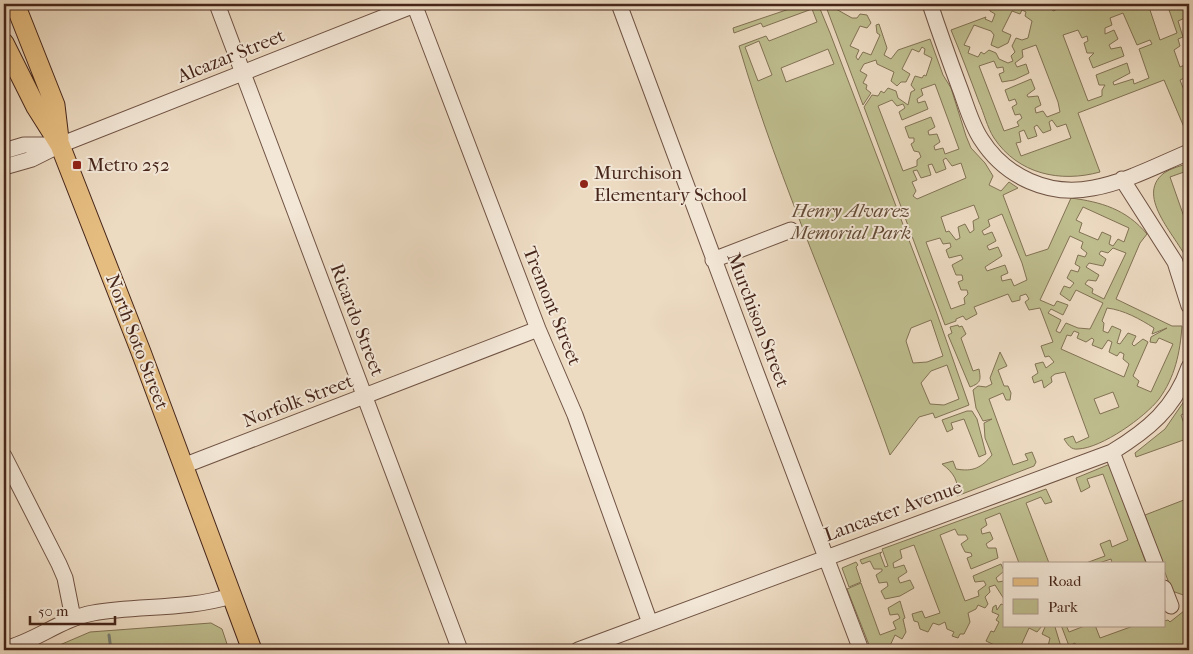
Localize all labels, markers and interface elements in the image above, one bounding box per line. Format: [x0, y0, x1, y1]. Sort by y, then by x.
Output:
street label: Alcazar Street [173, 24, 288, 88]
place label: Metro 252 [87, 154, 170, 176]
marker: Metro 252 [71, 159, 83, 171]
place label: Murchison Elementary School [594, 162, 747, 206]
marker: Murchison Elementary School [578, 178, 590, 190]
park label: Henry Alvarez Memorial Park [789, 200, 911, 244]
street label: Tremont Street [518, 243, 586, 369]
street label: Murchison Street [722, 250, 794, 391]
street label: Ricardo Street [326, 261, 389, 379]
street label: North Soto Street [101, 271, 173, 413]
street label: Norfolk Street [240, 370, 356, 432]
street label: Lancaster Avenue [821, 476, 965, 546]
legend [1003, 562, 1166, 626]
text: Road [1048, 572, 1082, 590]
scale bar [30, 594, 115, 626]
text: Park [1048, 598, 1078, 616]
text: 50 m [38, 602, 69, 620]

